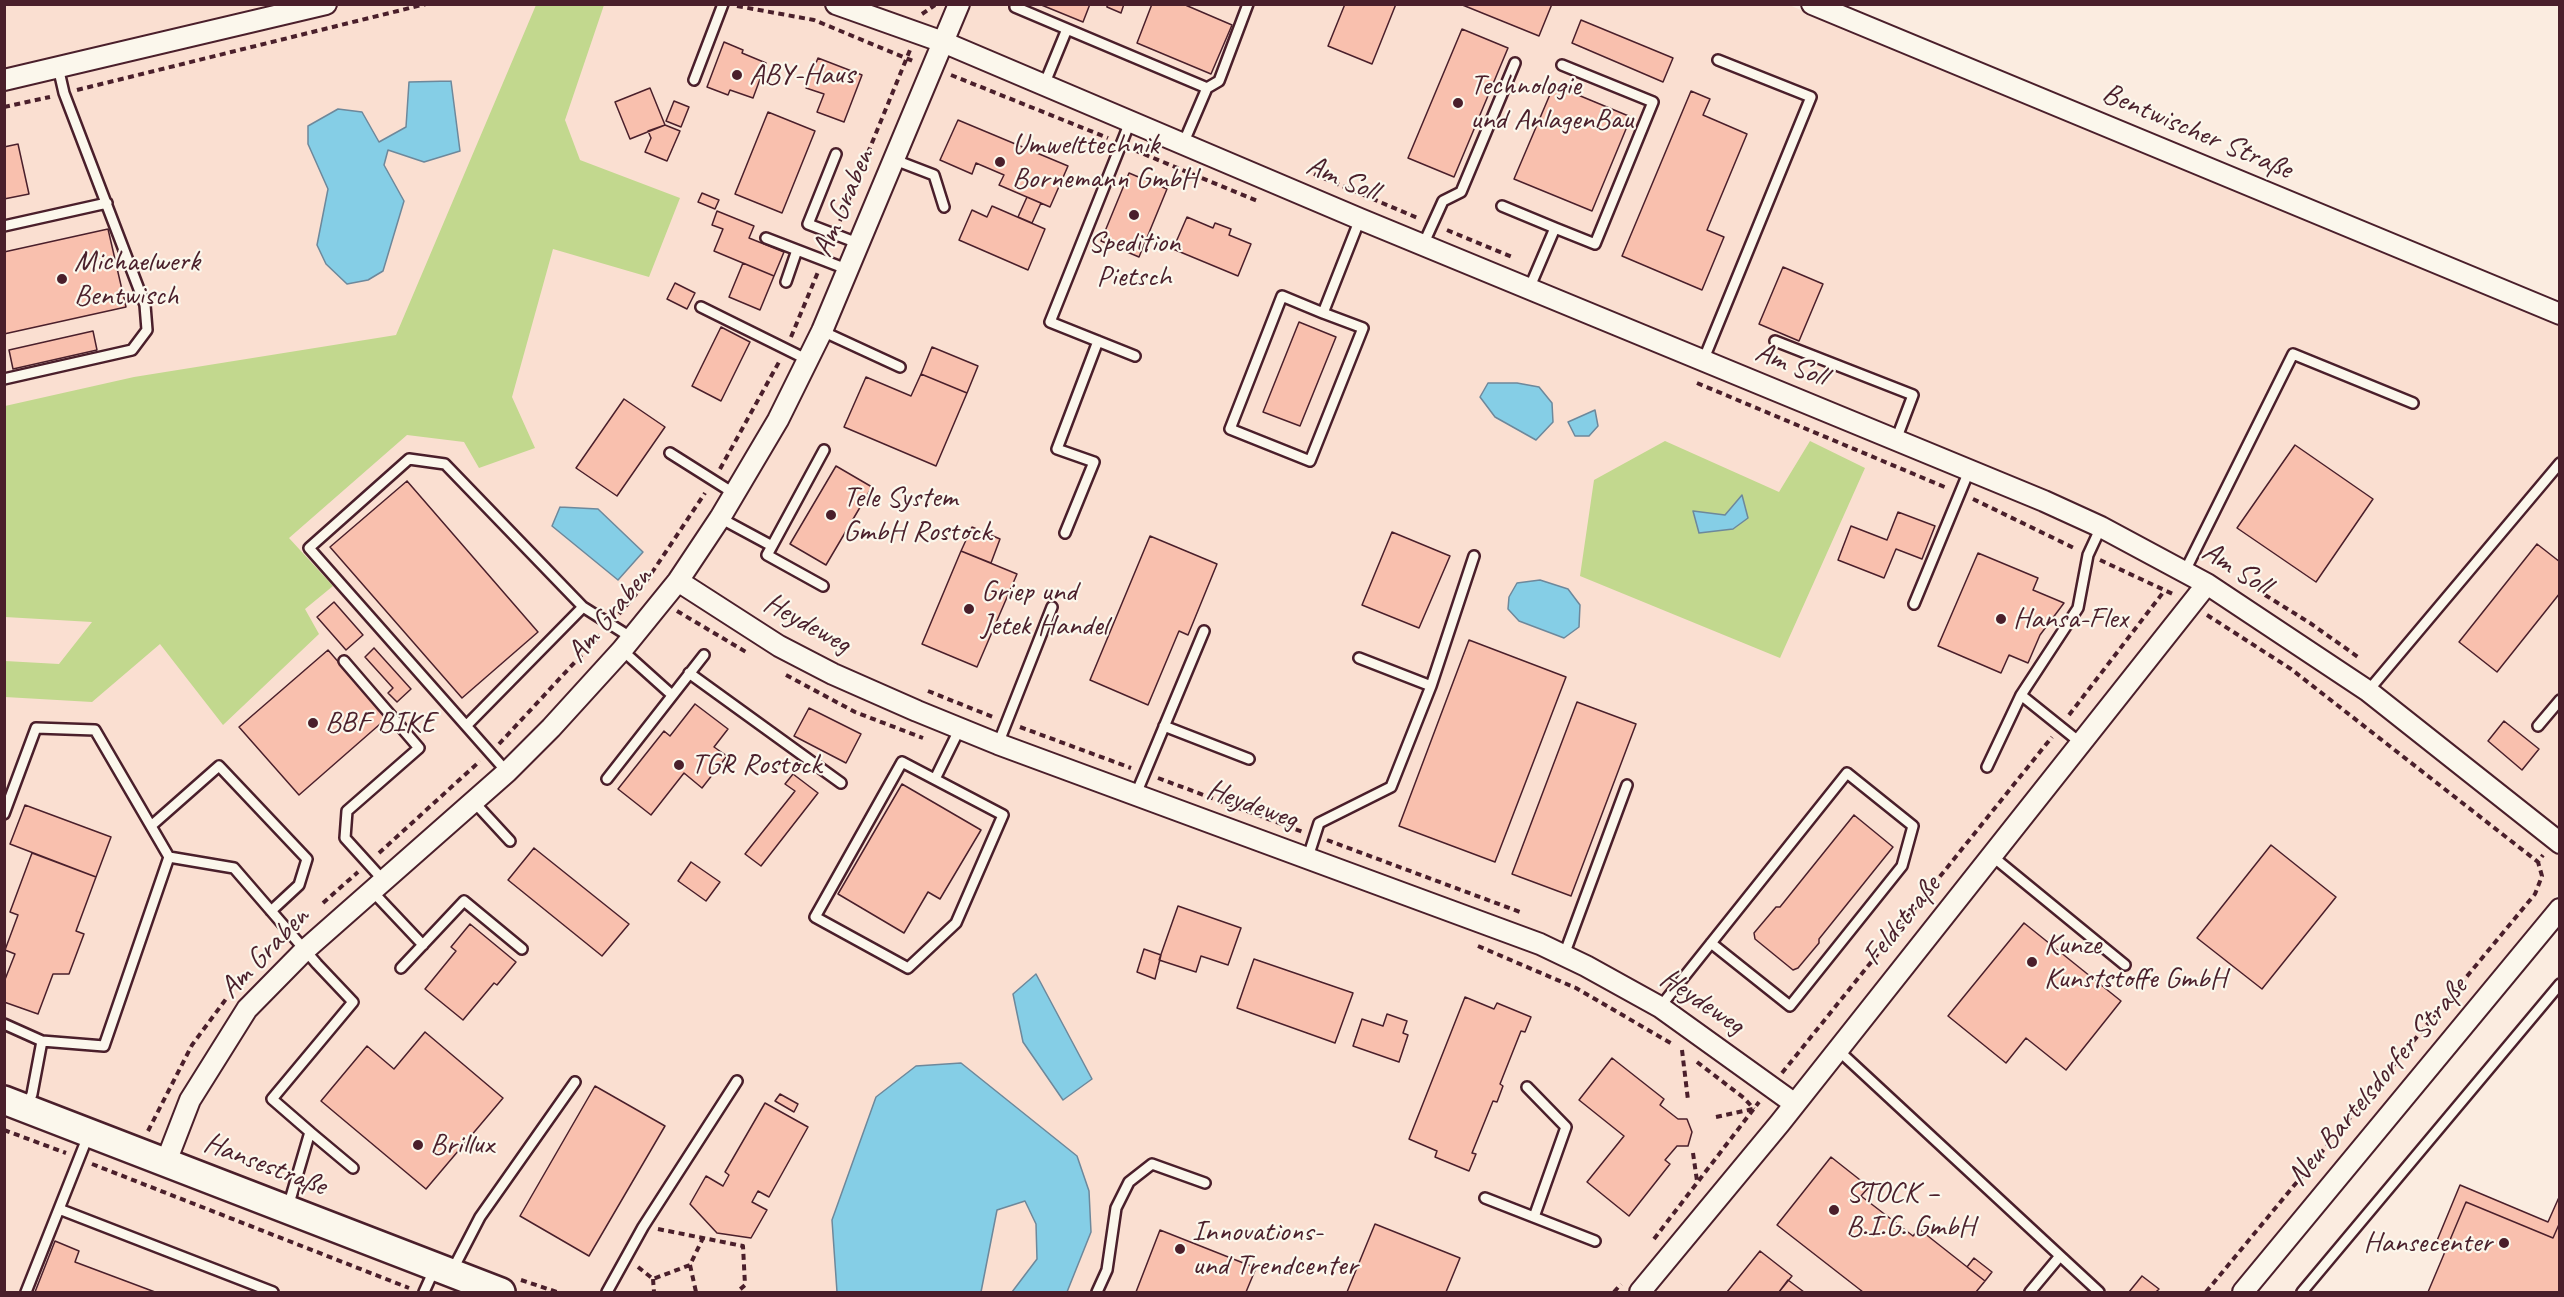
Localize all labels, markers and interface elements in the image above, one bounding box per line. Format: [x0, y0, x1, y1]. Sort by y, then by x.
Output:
place label: ABY-Haus [749, 57, 854, 93]
marker: ABY-Haus [730, 68, 744, 82]
place label: Technologie und AnlagenBau [1470, 68, 1633, 138]
street label: Bentwischer Straße [2097, 76, 2297, 188]
marker: Technologie und AnlagenBau [1451, 96, 1465, 110]
place label: Umwelttechnik Bornemann GmbH [1012, 127, 1197, 198]
street label: Am Graben [805, 144, 883, 262]
street label: Am Soll [1301, 148, 1383, 210]
marker: Umwelttechnik Bornemann GmbH [993, 155, 1007, 169]
marker: Spedition Pietsch [1127, 208, 1141, 222]
place label: Spedition Pietsch [1088, 225, 1180, 296]
place label: Michaelwerk Bentwisch [74, 244, 200, 314]
marker: Michaelwerk Bentwisch [55, 272, 69, 286]
street label: Am Soll [1750, 334, 1832, 396]
place label: Tele System GmbH Rostock [843, 480, 991, 550]
marker: Tele System GmbH Rostock [824, 508, 838, 522]
street label: Am Soll [2195, 534, 2277, 604]
street label: Am Graben [560, 560, 660, 670]
place label: Griep und Jetek Handel [981, 574, 1108, 644]
street label: Heydeweg [757, 585, 857, 663]
place label: Hansa-Flex [2013, 601, 2128, 637]
marker: Griep und Jetek Handel [962, 602, 976, 616]
marker: Hansa-Flex [1994, 612, 2008, 626]
place label: BBF BIKE [325, 705, 435, 741]
marker: BBF BIKE [306, 716, 320, 730]
place label: TGR Rostock [691, 747, 821, 783]
marker: TGR Rostock [672, 758, 686, 772]
street label: Heydeweg [1202, 772, 1302, 838]
street label: Feldstraße [1855, 869, 1949, 973]
street label: Am Graben [213, 900, 317, 1006]
place label: Kunze Kunststoffe GmbH [2044, 927, 2226, 998]
marker: Kunze Kunststoffe GmbH [2025, 955, 2039, 969]
street label: Heydeweg [1653, 961, 1751, 1043]
street label: Neu Bartelsdorfer Straße [2280, 970, 2476, 1194]
street label: Hansestraße [199, 1125, 331, 1205]
place label: Brillux [430, 1127, 494, 1163]
marker: Brillux [411, 1138, 425, 1152]
place label: STOCK – B.I.G. GmbH [1846, 1175, 1975, 1246]
marker: STOCK – B.I.G. GmbH [1827, 1203, 1841, 1217]
place label: Innovations- und Trendcenter [1192, 1214, 1357, 1284]
place label: Hansecenter [2364, 1225, 2492, 1261]
marker: Hansecenter [2497, 1236, 2511, 1250]
marker: Innovations- und Trendcenter [1173, 1242, 1187, 1256]

